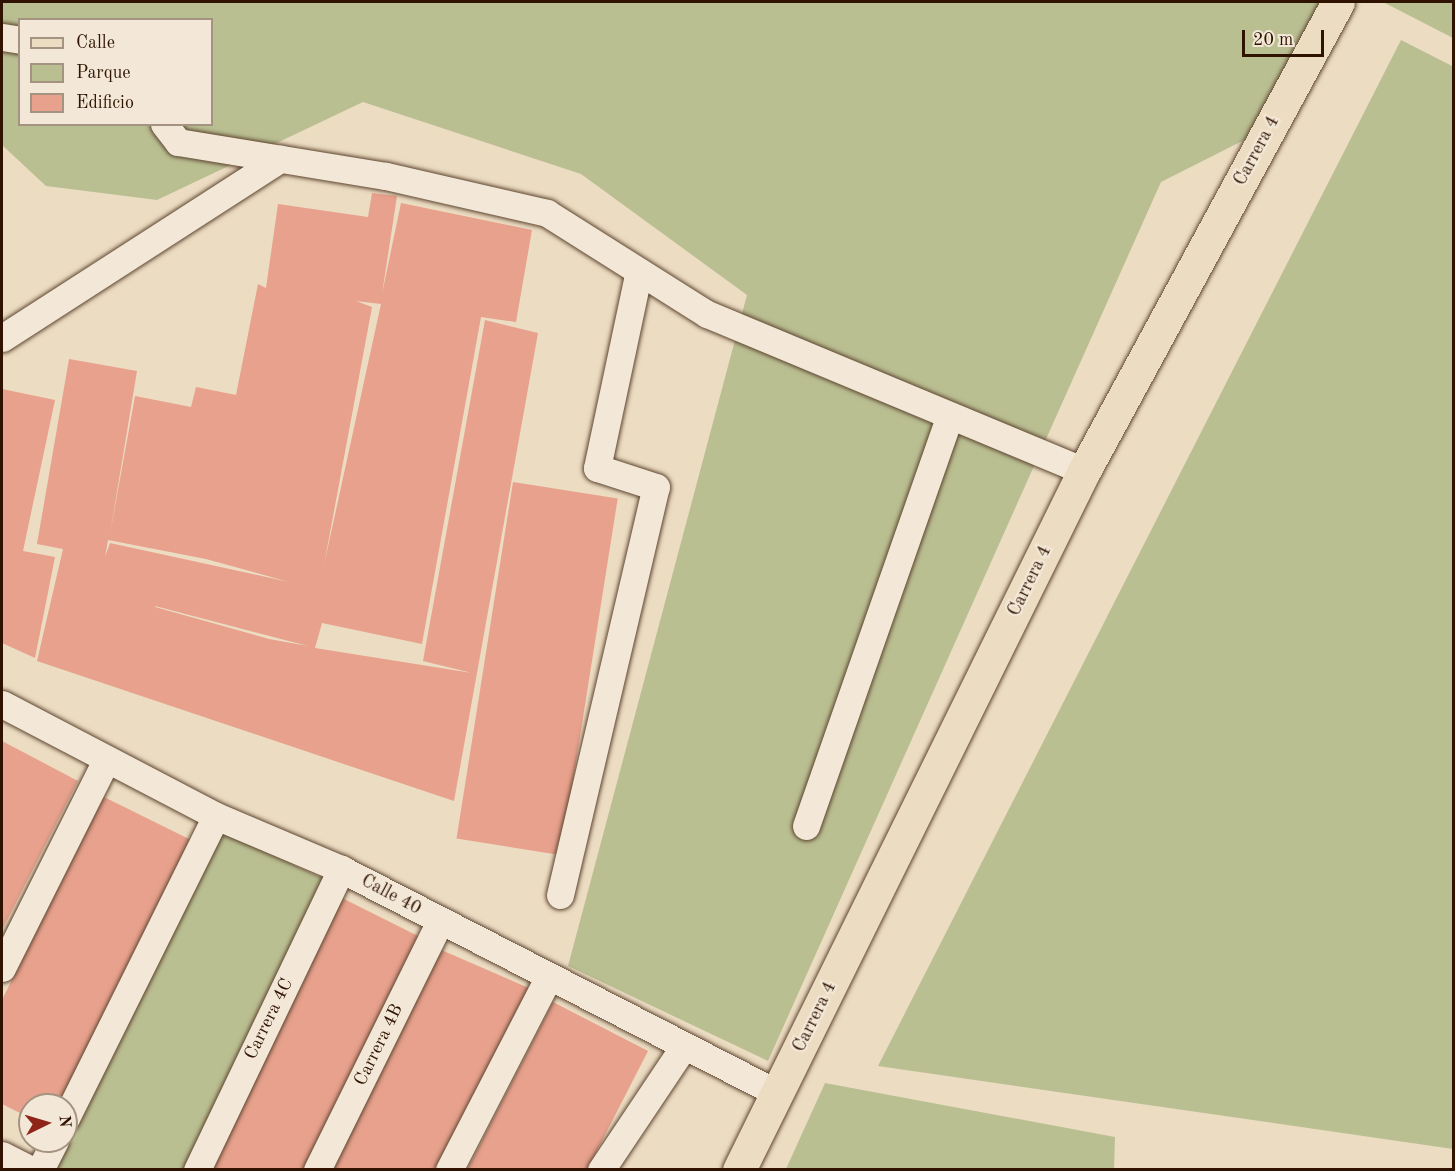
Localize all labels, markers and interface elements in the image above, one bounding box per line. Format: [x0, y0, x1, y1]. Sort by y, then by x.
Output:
legend [18, 18, 213, 126]
scale bar [1245, 18, 1328, 56]
text: 20 m [1253, 31, 1293, 49]
text: Calle [76, 34, 115, 52]
text: Parque [76, 64, 131, 82]
text: Edificio [76, 94, 134, 112]
street label: Carrera 4 [1230, 112, 1284, 190]
street label: Carrera 4 [1004, 542, 1056, 620]
street label: Calle 40 [357, 870, 425, 920]
street label: Carrera 4C [240, 975, 298, 1063]
street label: Carrera 4 [789, 978, 841, 1056]
street label: Carrera 4B [350, 1001, 408, 1089]
north arrow [18, 1093, 78, 1153]
text: N [55, 1115, 72, 1128]

